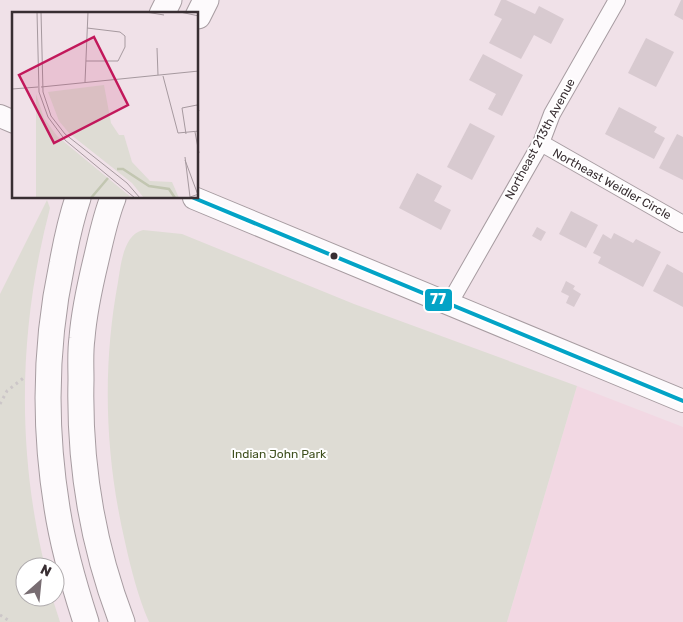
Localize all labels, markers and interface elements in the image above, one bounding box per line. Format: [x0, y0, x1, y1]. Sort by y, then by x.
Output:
inset map [12, 12, 199, 199]
street label: Northeast 213th Avenue [502, 76, 578, 202]
street label: Northeast Weidler Circle [550, 146, 674, 223]
unlabelled marker [329, 251, 339, 261]
line badge: 77 [424, 288, 453, 312]
text: 77 [430, 291, 446, 308]
park label: Indian John Park [232, 447, 327, 461]
north arrow [15, 557, 65, 607]
text: N [37, 561, 54, 581]

